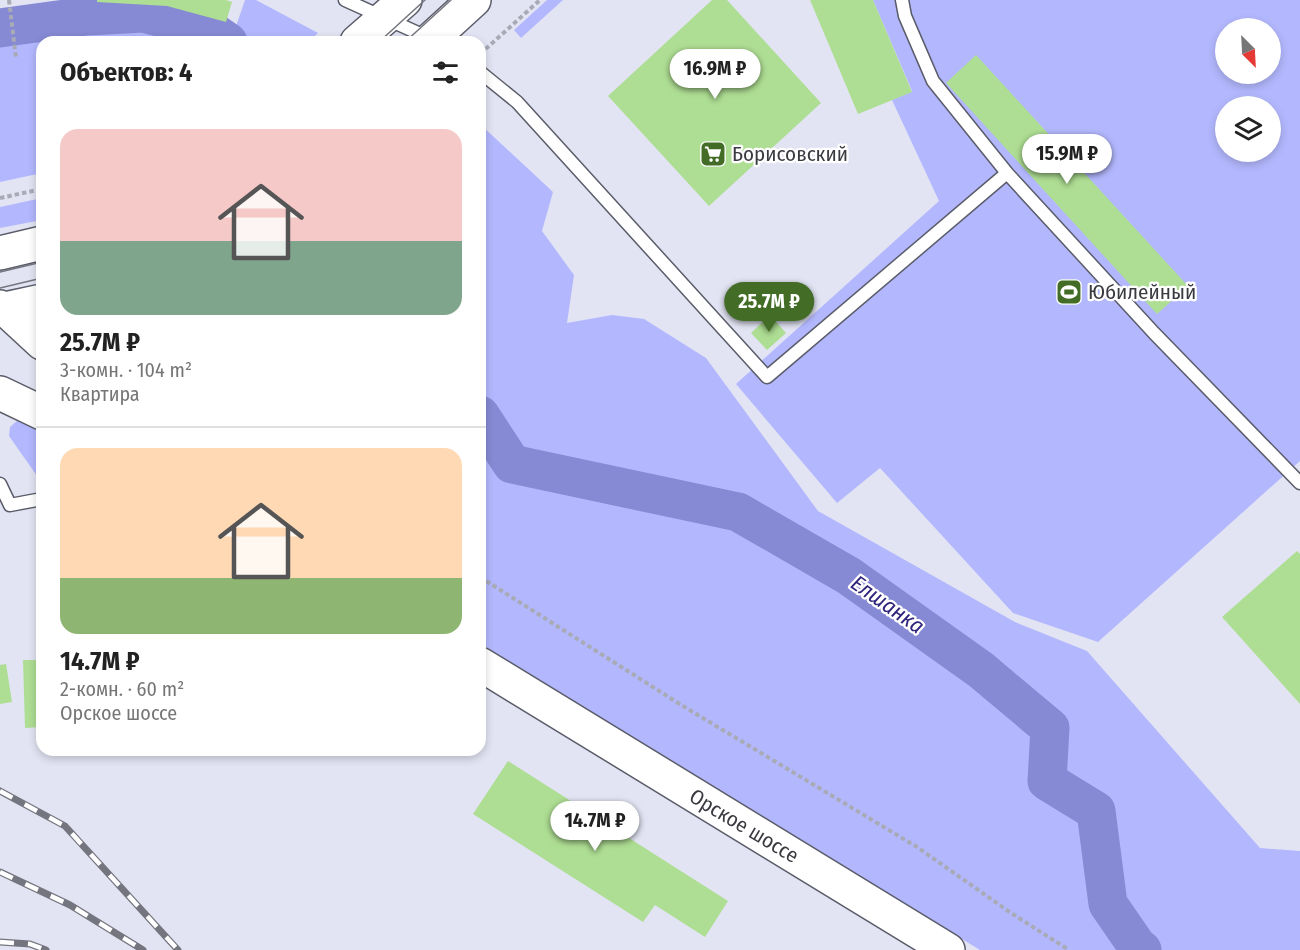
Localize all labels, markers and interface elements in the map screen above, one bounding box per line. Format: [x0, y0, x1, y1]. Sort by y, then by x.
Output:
north arrow [1215, 18, 1281, 84]
map controls [1215, 18, 1281, 162]
pin: 16.9M ₽ [660, 49, 770, 100]
icon: filters [429, 56, 462, 89]
text: 16.9M ₽ [684, 56, 746, 80]
text: Объектов: 4 [60, 57, 192, 88]
button: layers [1215, 96, 1281, 162]
pin: 15.9M ₽ [1012, 134, 1122, 185]
supermarket icon: Борисовский [698, 139, 728, 169]
place label: Борисовский [732, 141, 848, 167]
text: 15.9M ₽ [1036, 141, 1098, 165]
icon: home [207, 168, 315, 276]
sports icon: Юбилейный [1054, 277, 1084, 307]
place label: Юбилейный [1088, 279, 1196, 305]
pin: 25.7M ₽ [714, 282, 824, 333]
text: 25.7M ₽ [738, 289, 800, 313]
text: 25.7M ₽ [60, 327, 140, 358]
text: 3-комн. · 104 m² [60, 358, 192, 382]
text: Квартира [60, 382, 140, 406]
icon: home [207, 487, 315, 595]
water label: Елшанка [846, 569, 930, 639]
text: 14.7M ₽ [60, 646, 140, 677]
text: 2-комн. · 60 m² [60, 677, 184, 701]
text: Орское шоссе [60, 701, 177, 725]
street label: Орское шоссе [685, 783, 803, 869]
pin: 14.7M ₽ [540, 801, 650, 852]
text: 14.7M ₽ [564, 808, 626, 832]

